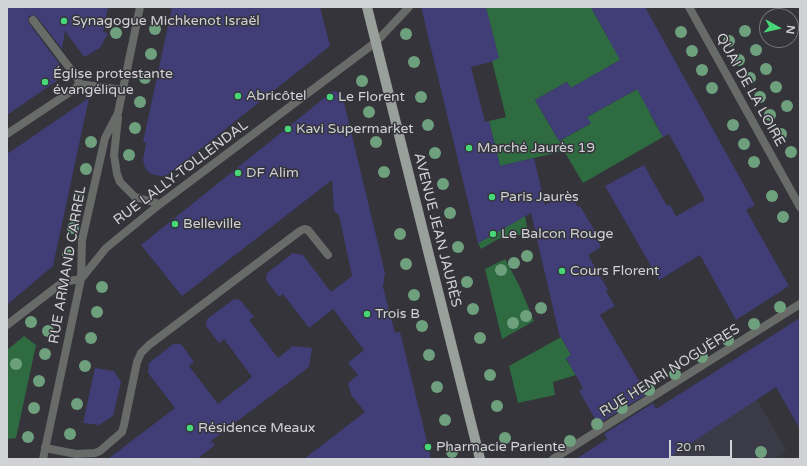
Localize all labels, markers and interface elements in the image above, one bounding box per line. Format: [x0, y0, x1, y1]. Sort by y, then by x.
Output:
north arrow [759, 8, 799, 48]
place label: Synagogue Michkenot Israël [72, 13, 260, 29]
marker: Synagogue Michkenot Israël [59, 16, 69, 26]
text: N [783, 24, 797, 35]
street label: QUAI DE LA LOIRE [712, 30, 788, 150]
place label: Église protestante évangélique [53, 66, 173, 98]
marker: Église protestante évangélique [40, 77, 50, 87]
place label: Abricôtel [246, 88, 307, 104]
place label: Le Florent [338, 89, 405, 105]
marker: Abricôtel [233, 91, 243, 101]
marker: Le Florent [325, 92, 335, 102]
street label: RUE LALLY-TOLLENDAL [111, 117, 251, 229]
place label: Kavi Supermarket [296, 121, 414, 137]
marker: Kavi Supermarket [283, 124, 293, 134]
place label: Marché Jaurès 19 [477, 140, 595, 156]
marker: Marché Jaurès 19 [464, 143, 474, 153]
street label: AVENUE JEAN JAURÈS [410, 151, 464, 309]
place label: DF Alim [246, 165, 299, 181]
marker: DF Alim [233, 168, 243, 178]
street label: RUE ARMAND CARREL [46, 185, 90, 345]
place label: Paris Jaurès [500, 189, 579, 205]
marker: Paris Jaurès [487, 192, 497, 202]
place label: Belleville [183, 216, 241, 232]
marker: Belleville [170, 219, 180, 229]
place label: Le Balcon Rouge [501, 226, 614, 242]
marker: Le Balcon Rouge [488, 229, 498, 239]
place label: Cours Florent [570, 263, 659, 279]
marker: Cours Florent [557, 266, 567, 276]
place label: Trois B [375, 306, 420, 322]
marker: Trois B [362, 309, 372, 319]
street label: RUE HENRI NOGUÈRES [597, 321, 743, 421]
place label: Résidence Meaux [198, 420, 315, 436]
marker: Résidence Meaux [185, 423, 195, 433]
scale bar [671, 432, 734, 458]
place label: Pharmacie Pariente [436, 439, 566, 455]
text: 20 m [676, 440, 705, 454]
marker: Pharmacie Pariente [423, 442, 433, 452]

